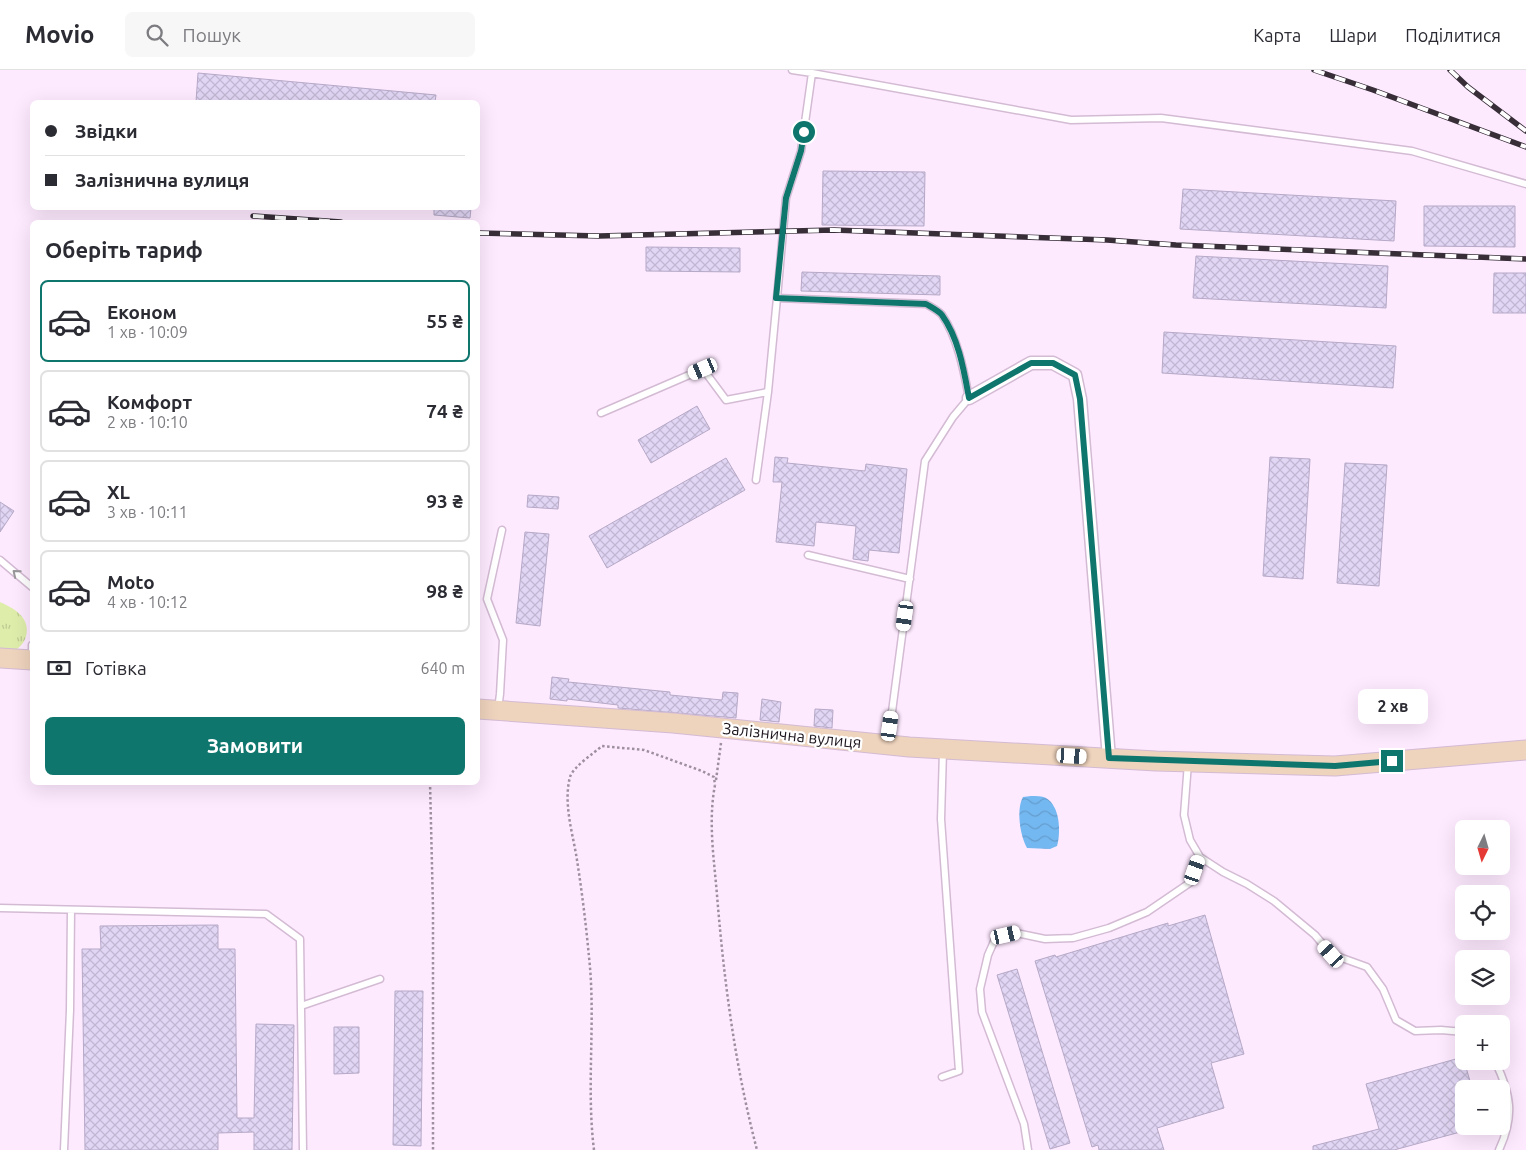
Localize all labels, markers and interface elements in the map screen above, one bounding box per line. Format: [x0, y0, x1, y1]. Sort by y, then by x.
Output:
search box [125, 12, 475, 57]
text: Movio [25, 21, 95, 48]
icon: search [143, 21, 171, 49]
text: Пошук [183, 24, 241, 46]
text: Карта [1253, 25, 1301, 45]
text: Шари [1329, 25, 1377, 45]
text: Поділитися [1405, 25, 1501, 45]
text: Звідки [75, 120, 138, 142]
route start [793, 121, 815, 143]
text: Залізнична вулиця [75, 169, 249, 191]
text: Оберіть тариф [45, 237, 203, 262]
icon: car [47, 299, 92, 344]
text: Економ [107, 301, 177, 323]
text: 55 ₴ [426, 310, 463, 332]
text: 1 хв · 10:09 [107, 323, 188, 341]
car [686, 356, 719, 382]
icon: car [47, 389, 92, 434]
text: Комфорт [107, 391, 192, 413]
text: 74 ₴ [426, 400, 463, 422]
text: 2 хв · 10:10 [107, 413, 188, 431]
icon: car [47, 479, 92, 524]
text: XL [107, 481, 130, 503]
text: 93 ₴ [426, 490, 463, 512]
text: 3 хв · 10:11 [107, 503, 188, 521]
icon: car [47, 569, 92, 614]
one-way arrow [13, 571, 22, 579]
text: Moto [107, 571, 155, 593]
text: 98 ₴ [426, 580, 463, 602]
text: 4 хв · 10:12 [107, 593, 188, 611]
car [895, 600, 914, 632]
icon: cash [45, 654, 73, 682]
text: Готівка [85, 657, 147, 679]
text: 640 m [420, 659, 465, 677]
callout: 2 хв [1357, 688, 1427, 724]
text: 2 хв [1378, 697, 1408, 715]
car [880, 710, 899, 742]
button: Замовити [45, 717, 465, 775]
street label: Залізнична вулиця [722, 719, 862, 751]
car [1056, 748, 1087, 764]
route end [1381, 750, 1403, 772]
north arrow [1455, 820, 1510, 875]
map controls [1455, 820, 1510, 1135]
car [1183, 853, 1206, 887]
button: locate [1455, 885, 1510, 940]
car [989, 924, 1022, 946]
car [1315, 938, 1346, 970]
button: layers [1455, 950, 1510, 1005]
button: + [1455, 1015, 1510, 1070]
button: − [1455, 1080, 1510, 1135]

